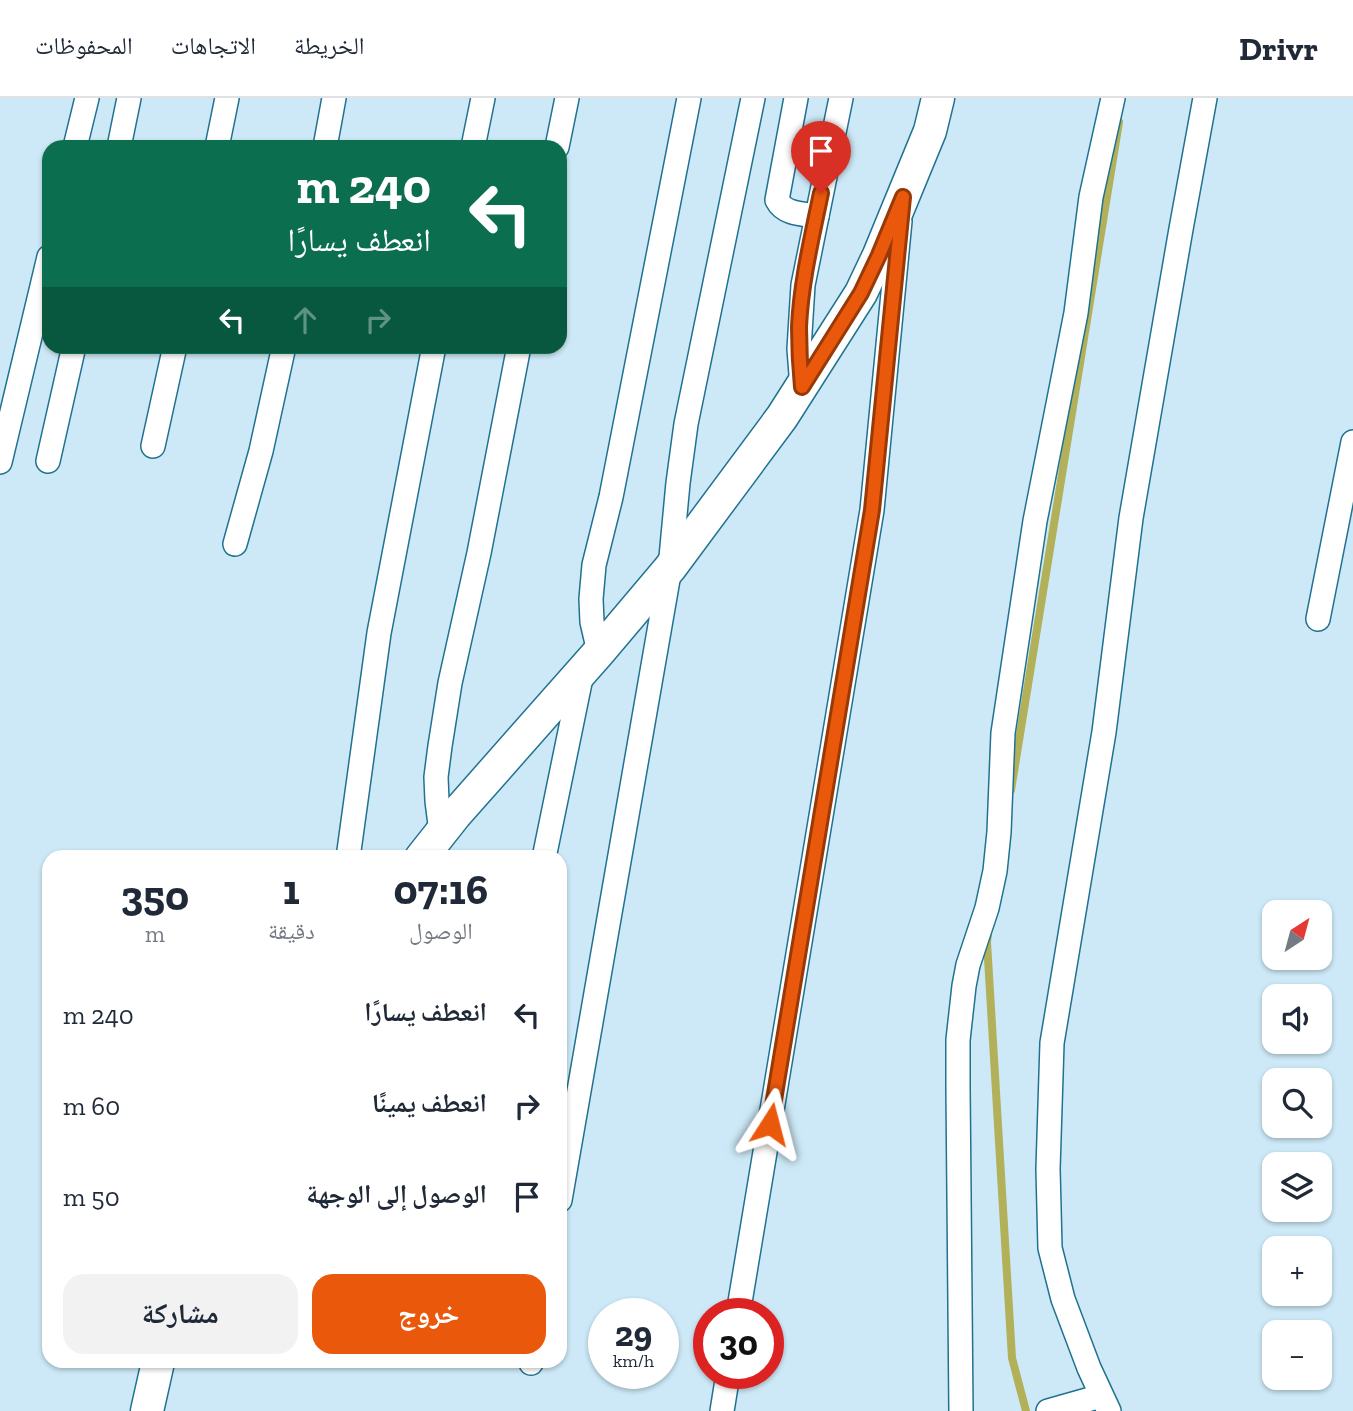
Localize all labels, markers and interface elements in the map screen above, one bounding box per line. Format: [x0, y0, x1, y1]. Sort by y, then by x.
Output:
text: Drivr [1239, 29, 1318, 68]
text: المحفوظات [35, 31, 133, 60]
text: الاتجاهات [171, 31, 256, 60]
text: الخريطة [294, 31, 365, 60]
pin [791, 121, 851, 193]
icon: arrive [802, 132, 840, 170]
text: 240 m [296, 157, 431, 216]
icon: left [455, 168, 546, 259]
text: انعطف يسارًا [288, 221, 431, 259]
icon: left [213, 301, 251, 339]
icon: ahead [286, 301, 324, 339]
icon: right [359, 301, 397, 339]
text: 1 [283, 864, 300, 915]
text: 07:16 [393, 864, 488, 915]
text: 350 [121, 870, 189, 921]
north arrow [1262, 900, 1332, 970]
map controls [1262, 900, 1332, 1390]
text: دقيقة [268, 917, 315, 945]
text: الوصول [409, 917, 473, 945]
text: m [145, 920, 165, 948]
button: sound [1262, 984, 1332, 1054]
text: انعطف يسارًا [364, 996, 487, 1028]
icon: left [508, 996, 546, 1034]
text: 240 m [63, 999, 134, 1031]
button: search [1262, 1068, 1332, 1138]
text: انعطف يمينًا [372, 1087, 487, 1119]
icon: right [508, 1087, 546, 1125]
position arrow [733, 1087, 807, 1161]
text: 60 m [63, 1090, 120, 1122]
button: layers [1262, 1152, 1332, 1222]
text: الوصول إلى الوجهة [306, 1178, 487, 1210]
icon: arrive [508, 1178, 546, 1216]
text: 50 m [63, 1181, 120, 1213]
button: + [1262, 1236, 1332, 1306]
button: مشاركة [63, 1274, 298, 1354]
button: خروج [312, 1274, 546, 1354]
speed limit sign: 30 [693, 1298, 784, 1389]
text: 29 [615, 1313, 652, 1355]
button: − [1262, 1320, 1332, 1390]
text: km/h [613, 1350, 654, 1372]

